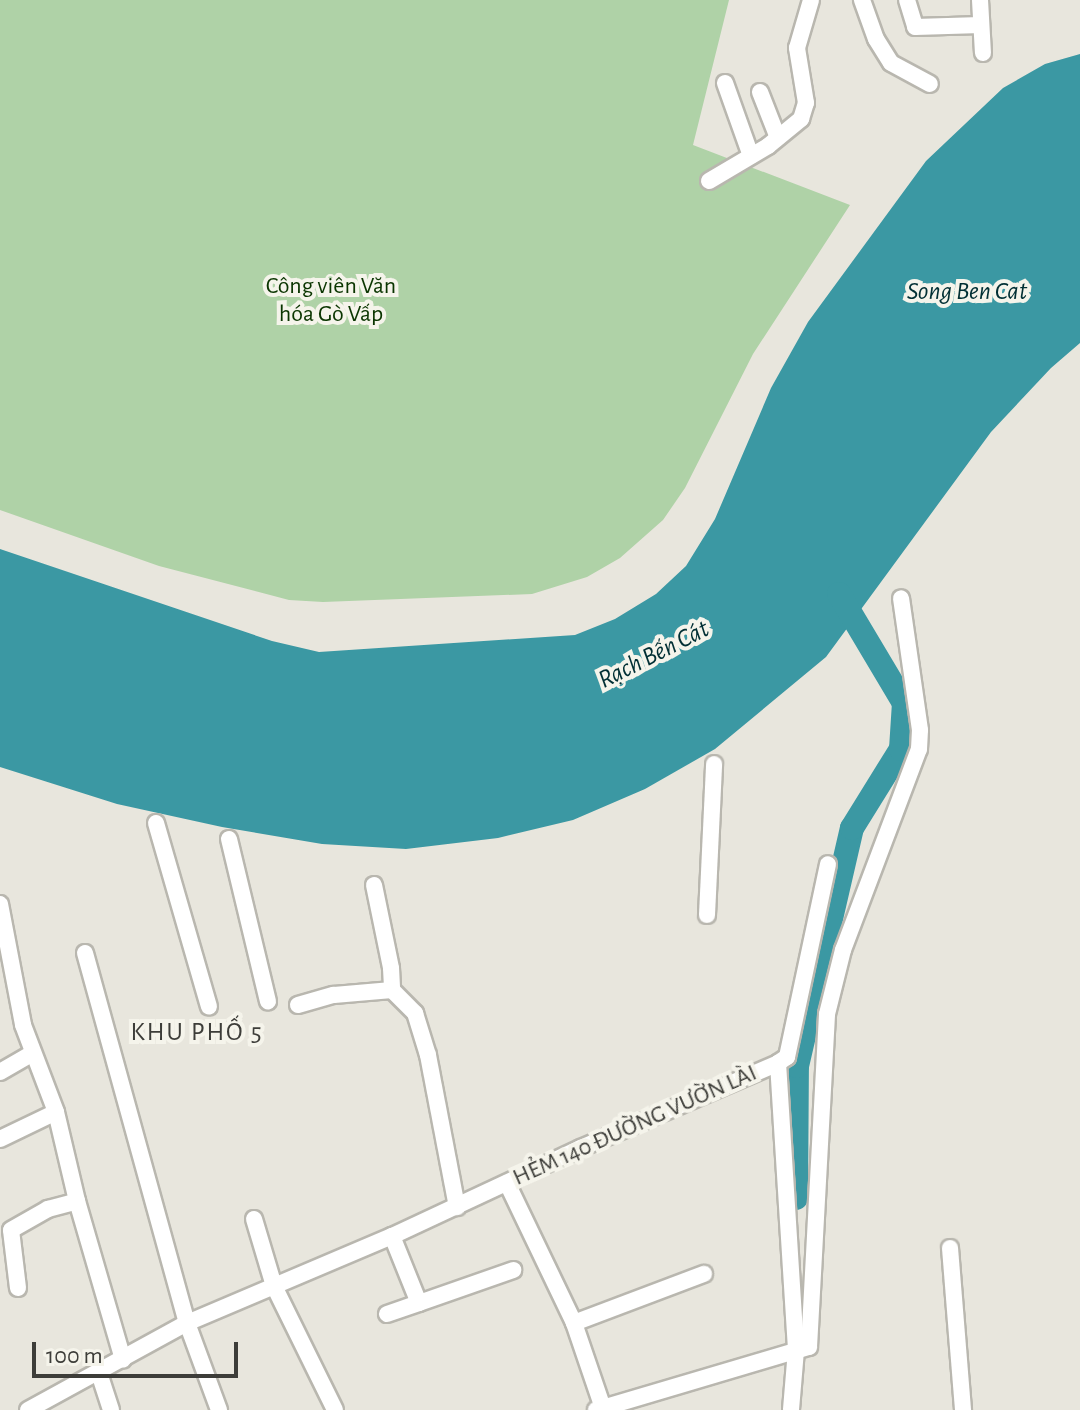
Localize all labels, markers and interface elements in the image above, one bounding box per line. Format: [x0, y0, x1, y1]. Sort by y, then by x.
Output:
park label: Công viên Văn hóa Gò Vấp [266, 273, 396, 329]
water label: Song Ben Cat [907, 276, 1027, 308]
water label: Rạch Bến Cát [593, 614, 715, 696]
district label: KHU PHỐ 5 [130, 1017, 264, 1049]
street label: HẺM 140 ĐƯỜNG VƯỜN LÀI [509, 1059, 761, 1193]
scale bar [36, 1326, 242, 1376]
text: 100 m [46, 1344, 103, 1368]

